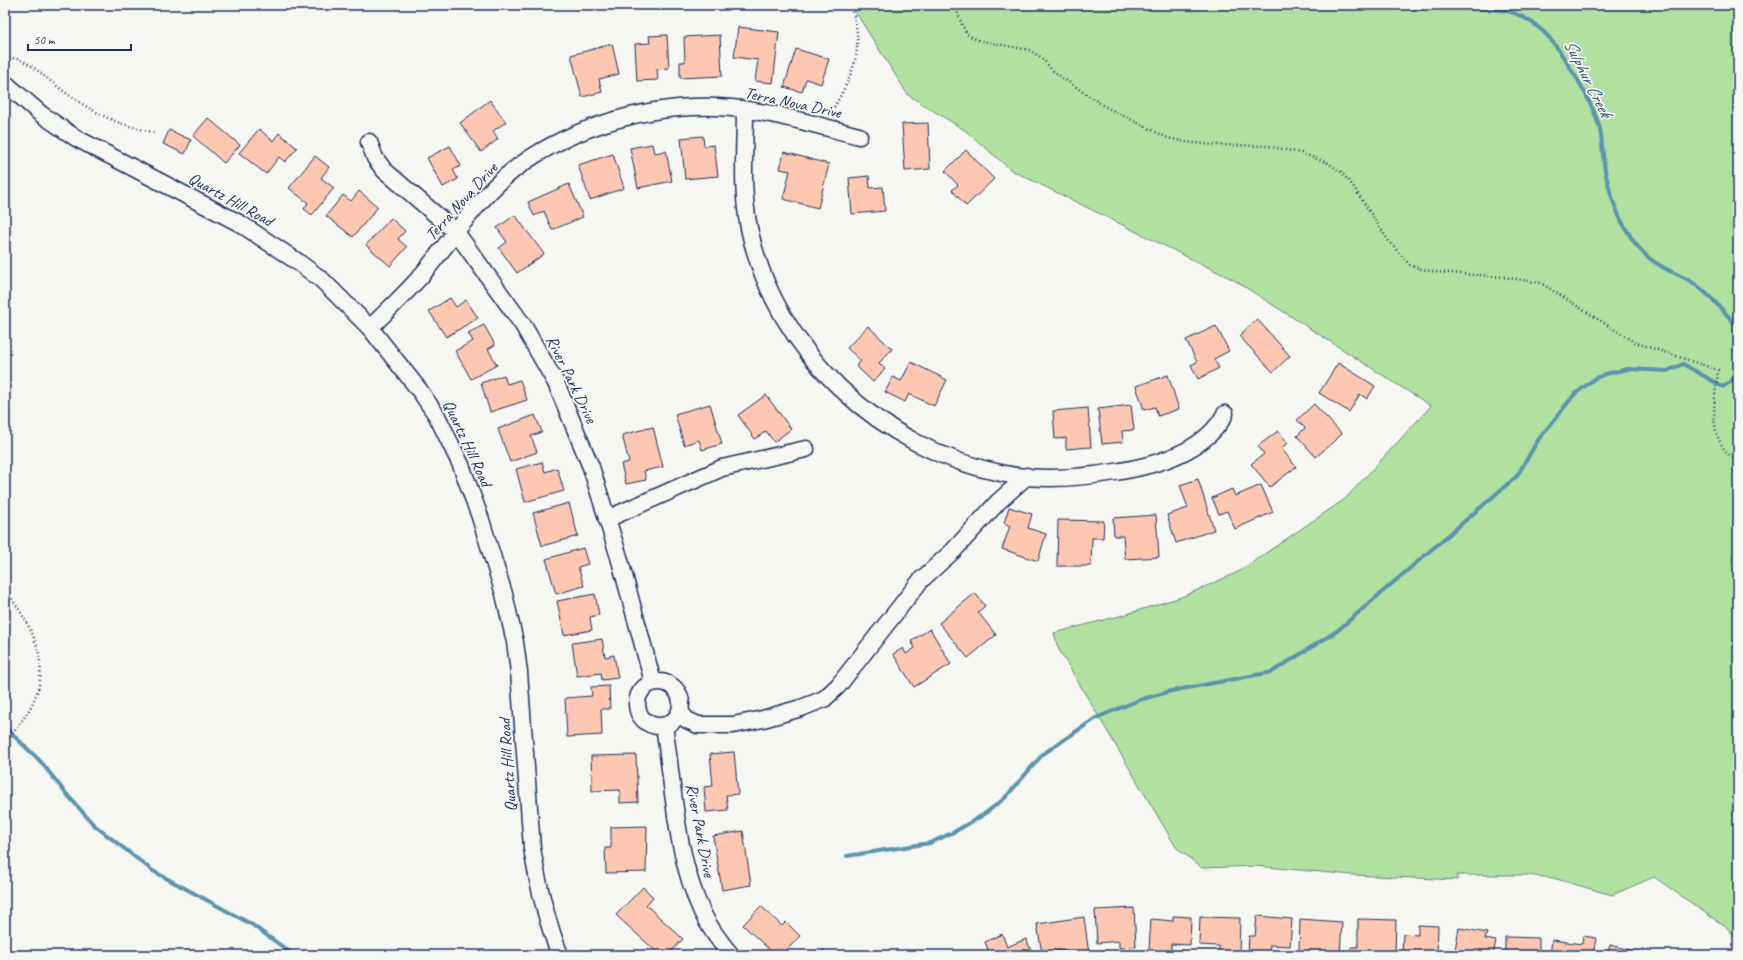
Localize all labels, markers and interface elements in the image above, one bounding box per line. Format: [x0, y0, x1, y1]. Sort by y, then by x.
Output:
scale bar [28, 26, 131, 52]
text: 50 m [34, 32, 56, 48]
water label: Sulphur Creek [1559, 36, 1618, 123]
street label: Terra Nova Drive [743, 82, 844, 123]
street label: Terra Nova Drive [421, 157, 503, 245]
street label: Quartz Hill Road [185, 168, 279, 232]
street label: River Park Drive [541, 332, 602, 428]
street label: Quartz Hill Road [438, 396, 498, 492]
street label: Quartz Hill Road [494, 715, 521, 812]
street label: River Park Drive [681, 782, 720, 880]

